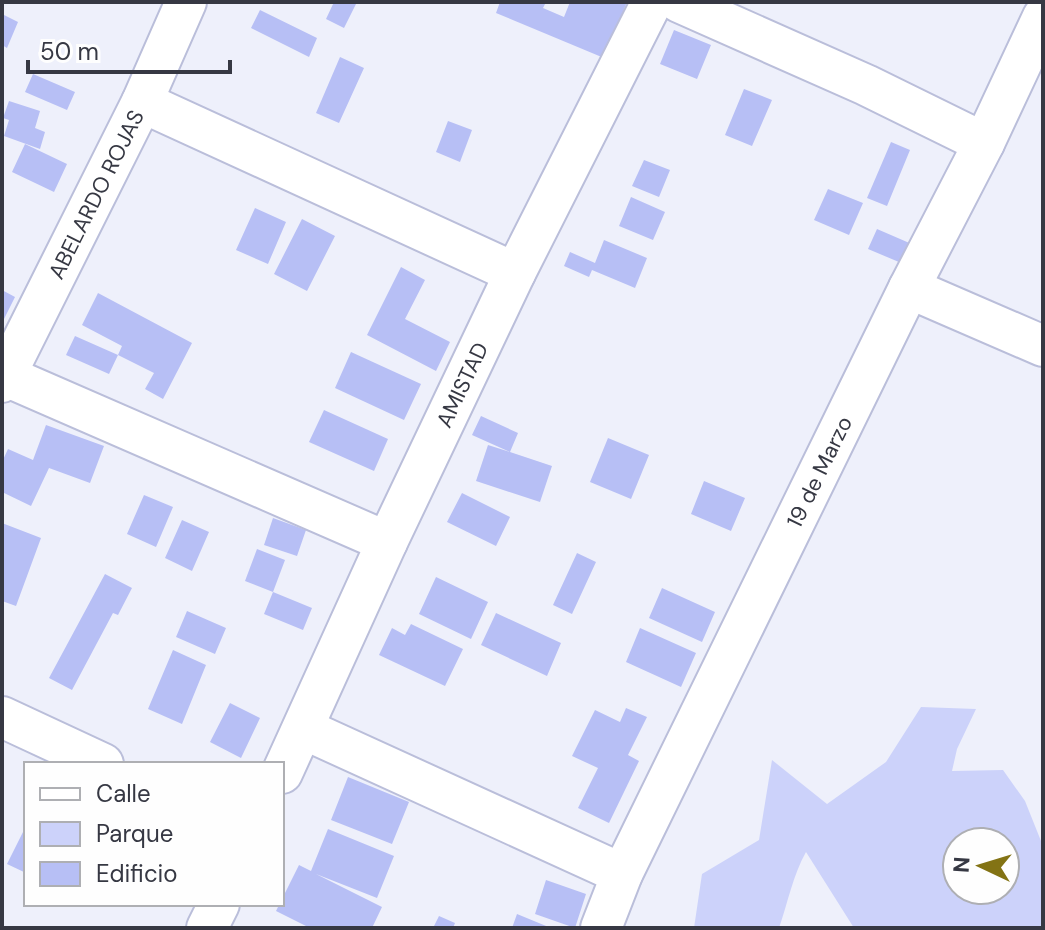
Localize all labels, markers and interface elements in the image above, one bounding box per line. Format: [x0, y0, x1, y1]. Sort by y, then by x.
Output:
scale bar [28, 24, 230, 74]
text: 50 m [40, 36, 99, 67]
street label: ABELARDO ROJAS [42, 105, 151, 284]
street label: AMISTAD [430, 338, 495, 432]
street label: 19 de Marzo [780, 411, 859, 532]
legend [24, 762, 284, 906]
text: Calle [96, 778, 151, 809]
text: Parque [96, 818, 173, 849]
north arrow [941, 826, 1021, 906]
text: N [947, 856, 977, 874]
text: Edificio [96, 858, 178, 889]

